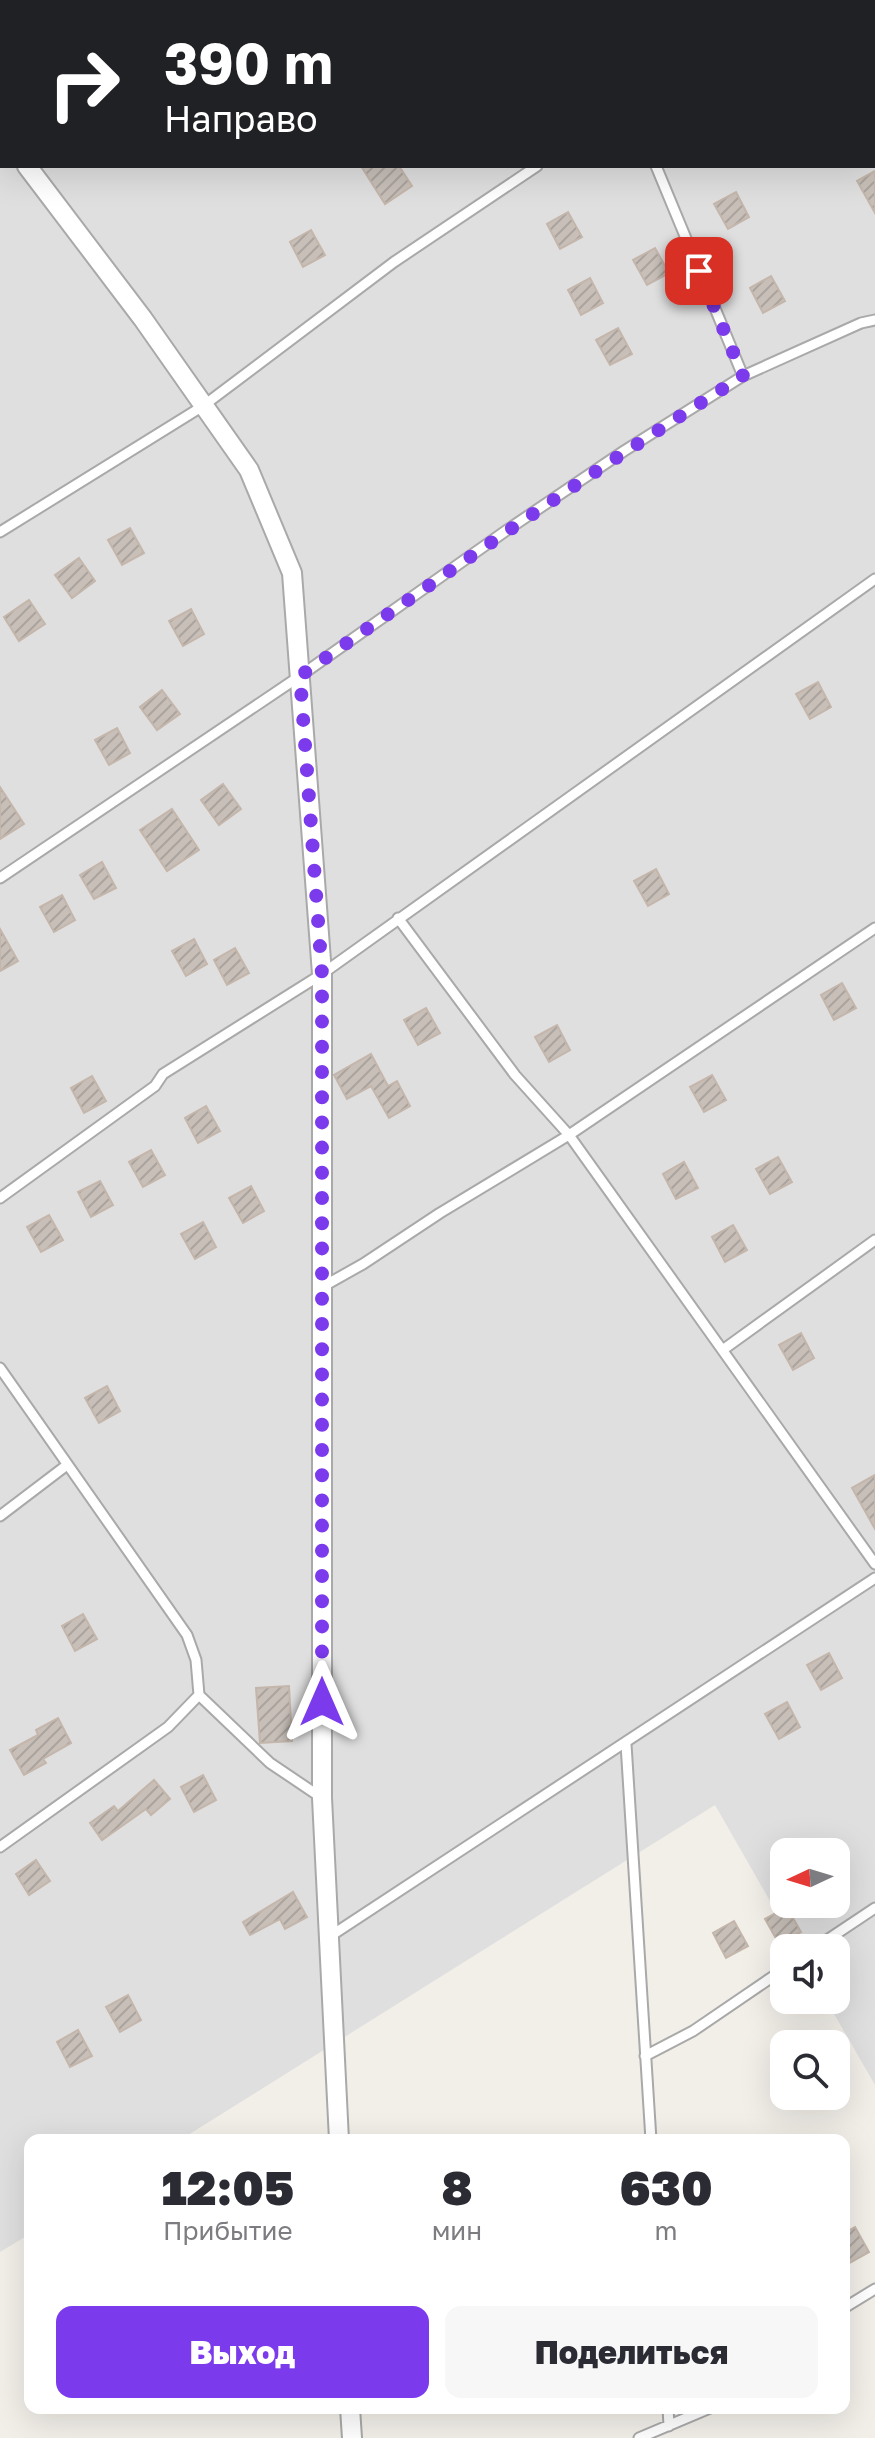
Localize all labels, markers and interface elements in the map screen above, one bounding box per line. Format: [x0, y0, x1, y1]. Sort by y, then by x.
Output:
text: 390 m [164, 29, 333, 96]
icon: right [32, 32, 136, 136]
text: Направо [164, 97, 318, 140]
pin [665, 237, 733, 305]
icon: arrive [677, 249, 721, 293]
position arrow [280, 1660, 364, 1744]
north arrow [770, 1838, 850, 1918]
map controls [770, 1838, 850, 2110]
button: sound [770, 1934, 850, 2014]
button: search [770, 2030, 850, 2110]
text: 12:05 [161, 2158, 294, 2216]
text: 8 [441, 2158, 473, 2216]
text: 630 [619, 2158, 713, 2216]
text: Прибытие [163, 2215, 293, 2246]
text: мин [432, 2215, 482, 2246]
text: m [655, 2215, 678, 2246]
button: Выход [56, 2306, 429, 2398]
button: Поделиться [445, 2306, 818, 2398]

